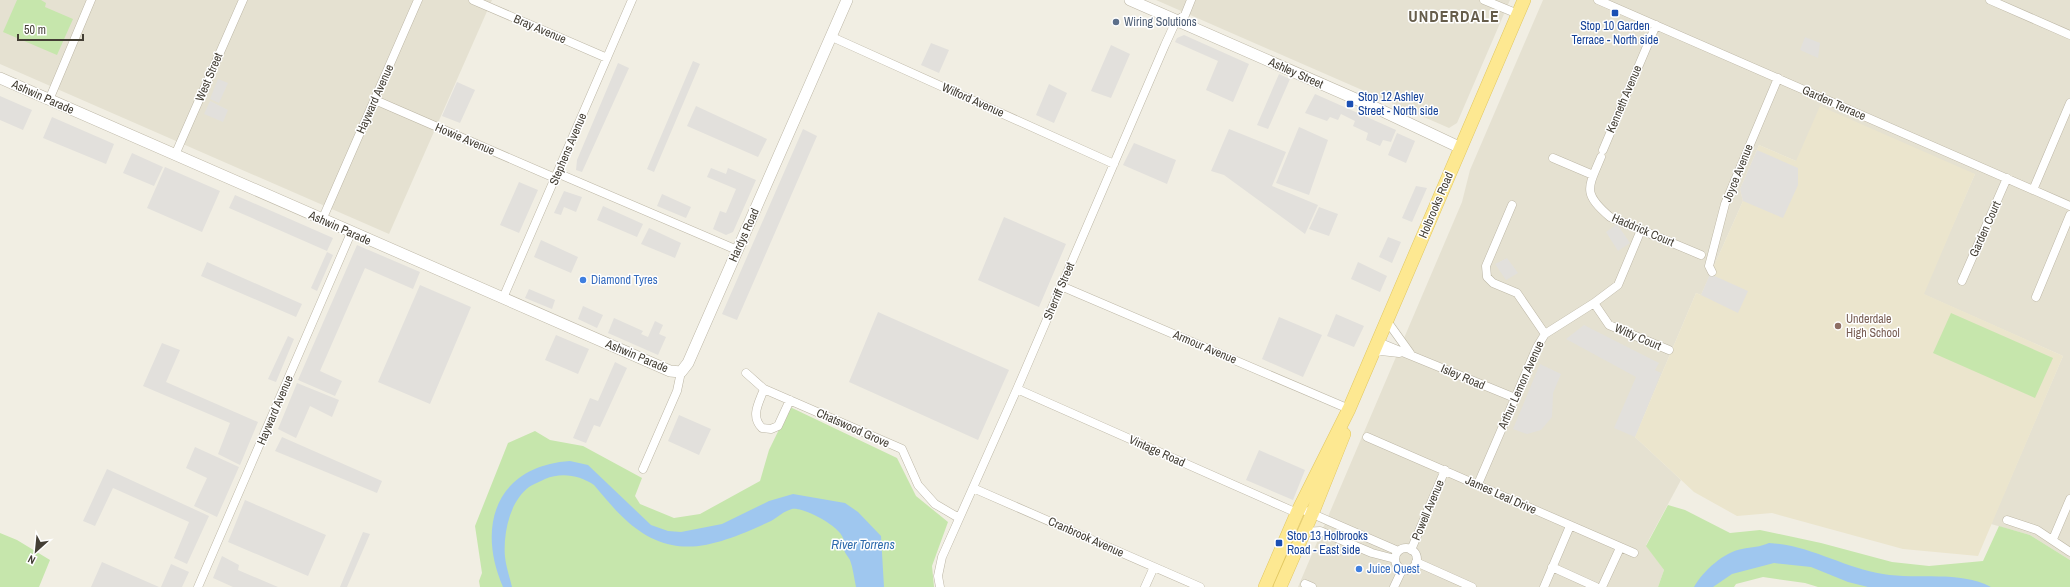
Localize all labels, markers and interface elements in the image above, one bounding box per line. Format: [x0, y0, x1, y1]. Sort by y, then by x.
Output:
district label: UNDERDALE [1408, 5, 1500, 27]
marker: Stop 10 Garden Terrace - North side [1610, 8, 1620, 18]
street label: Bray Avenue [511, 11, 569, 47]
place label: Wiring Solutions [1124, 14, 1197, 30]
scale bar [18, 16, 83, 42]
marker: Wiring Solutions [1111, 17, 1121, 27]
place label: Stop 10 Garden Terrace - North side [1572, 18, 1658, 48]
text: 50 m [24, 22, 46, 38]
street label: West Street [192, 50, 226, 104]
street label: Ashley Street [1265, 53, 1326, 92]
street label: Hayward Avenue [353, 62, 397, 136]
street label: Kenneth Avenue [1603, 63, 1645, 135]
street label: Ashwin Parade [8, 76, 77, 118]
street label: Wilford Avenue [939, 79, 1007, 121]
street label: Garden Terrace [1800, 82, 1868, 124]
place label: Stop 12 Ashley Street - North side [1358, 89, 1438, 119]
marker: Stop 12 Ashley Street - North side [1345, 99, 1355, 109]
street label: Stephens Avenue [546, 110, 590, 188]
street label: Howie Avenue [433, 119, 497, 159]
street label: Joyce Avenue [1719, 142, 1757, 204]
street label: Holbrooks Road [1415, 169, 1457, 241]
street label: Garden Court [1966, 198, 2005, 259]
street label: Hardys Road [725, 206, 763, 264]
street label: Ashwin Parade [305, 207, 374, 249]
street label: Haddrick Court [1609, 210, 1677, 250]
street label: Sherriff Street [1040, 260, 1078, 322]
place label: Diamond Tyres [591, 272, 658, 288]
marker: Diamond Tyres [578, 275, 588, 285]
place label: Underdale High School [1846, 311, 1900, 341]
street label: Witty Court [1612, 320, 1664, 354]
marker: Underdale High School [1833, 321, 1843, 331]
street label: Armour Avenue [1170, 326, 1239, 368]
street label: Ashwin Parade [602, 335, 671, 376]
street label: Arthur Lemon Avenue [1494, 338, 1548, 433]
street label: Isley Road [1438, 361, 1488, 393]
street label: Hayward Avenue [253, 373, 297, 447]
street label: Chatswood Grove [814, 405, 892, 451]
street label: Vintage Road [1126, 431, 1188, 471]
street label: James Leal Drive [1463, 472, 1539, 518]
street label: Powell Avenue [1408, 477, 1448, 543]
street label: Cranbrook Avenue [1046, 513, 1126, 561]
place label: Stop 13 Holbrooks Road - East side [1287, 528, 1368, 558]
north arrow [16, 531, 56, 571]
water label: River Torrens [831, 536, 895, 553]
marker: Stop 13 Holbrooks Road - East side [1274, 538, 1284, 548]
text: N [25, 552, 38, 568]
place label: Juice Quest [1367, 561, 1420, 577]
marker: Juice Quest [1354, 564, 1364, 574]

